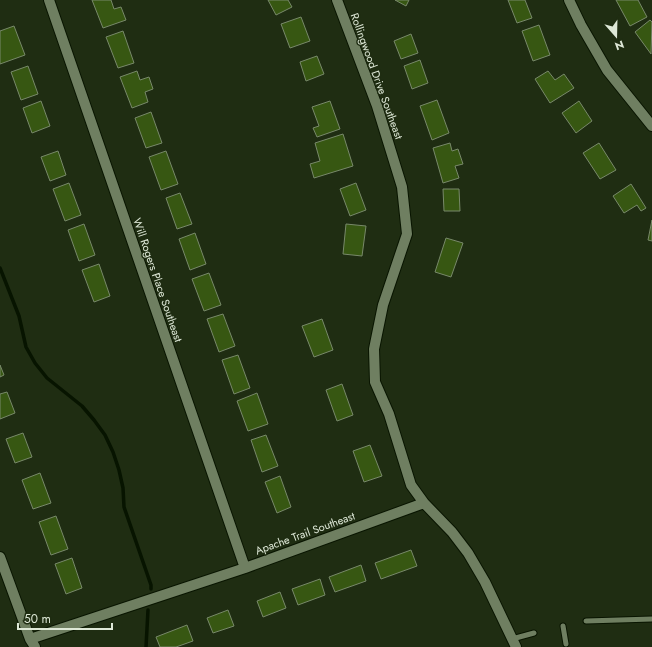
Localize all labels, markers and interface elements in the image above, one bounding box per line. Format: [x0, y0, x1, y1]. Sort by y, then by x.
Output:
street label: Rollingwood Drive Southeast [347, 11, 407, 142]
north arrow [596, 16, 636, 56]
text: N [613, 36, 626, 54]
street label: Will Rogers Place Southeast [129, 216, 187, 344]
street label: Apache Trail Southeast [253, 507, 357, 558]
scale bar [18, 605, 112, 631]
text: 50 m [24, 610, 51, 628]

